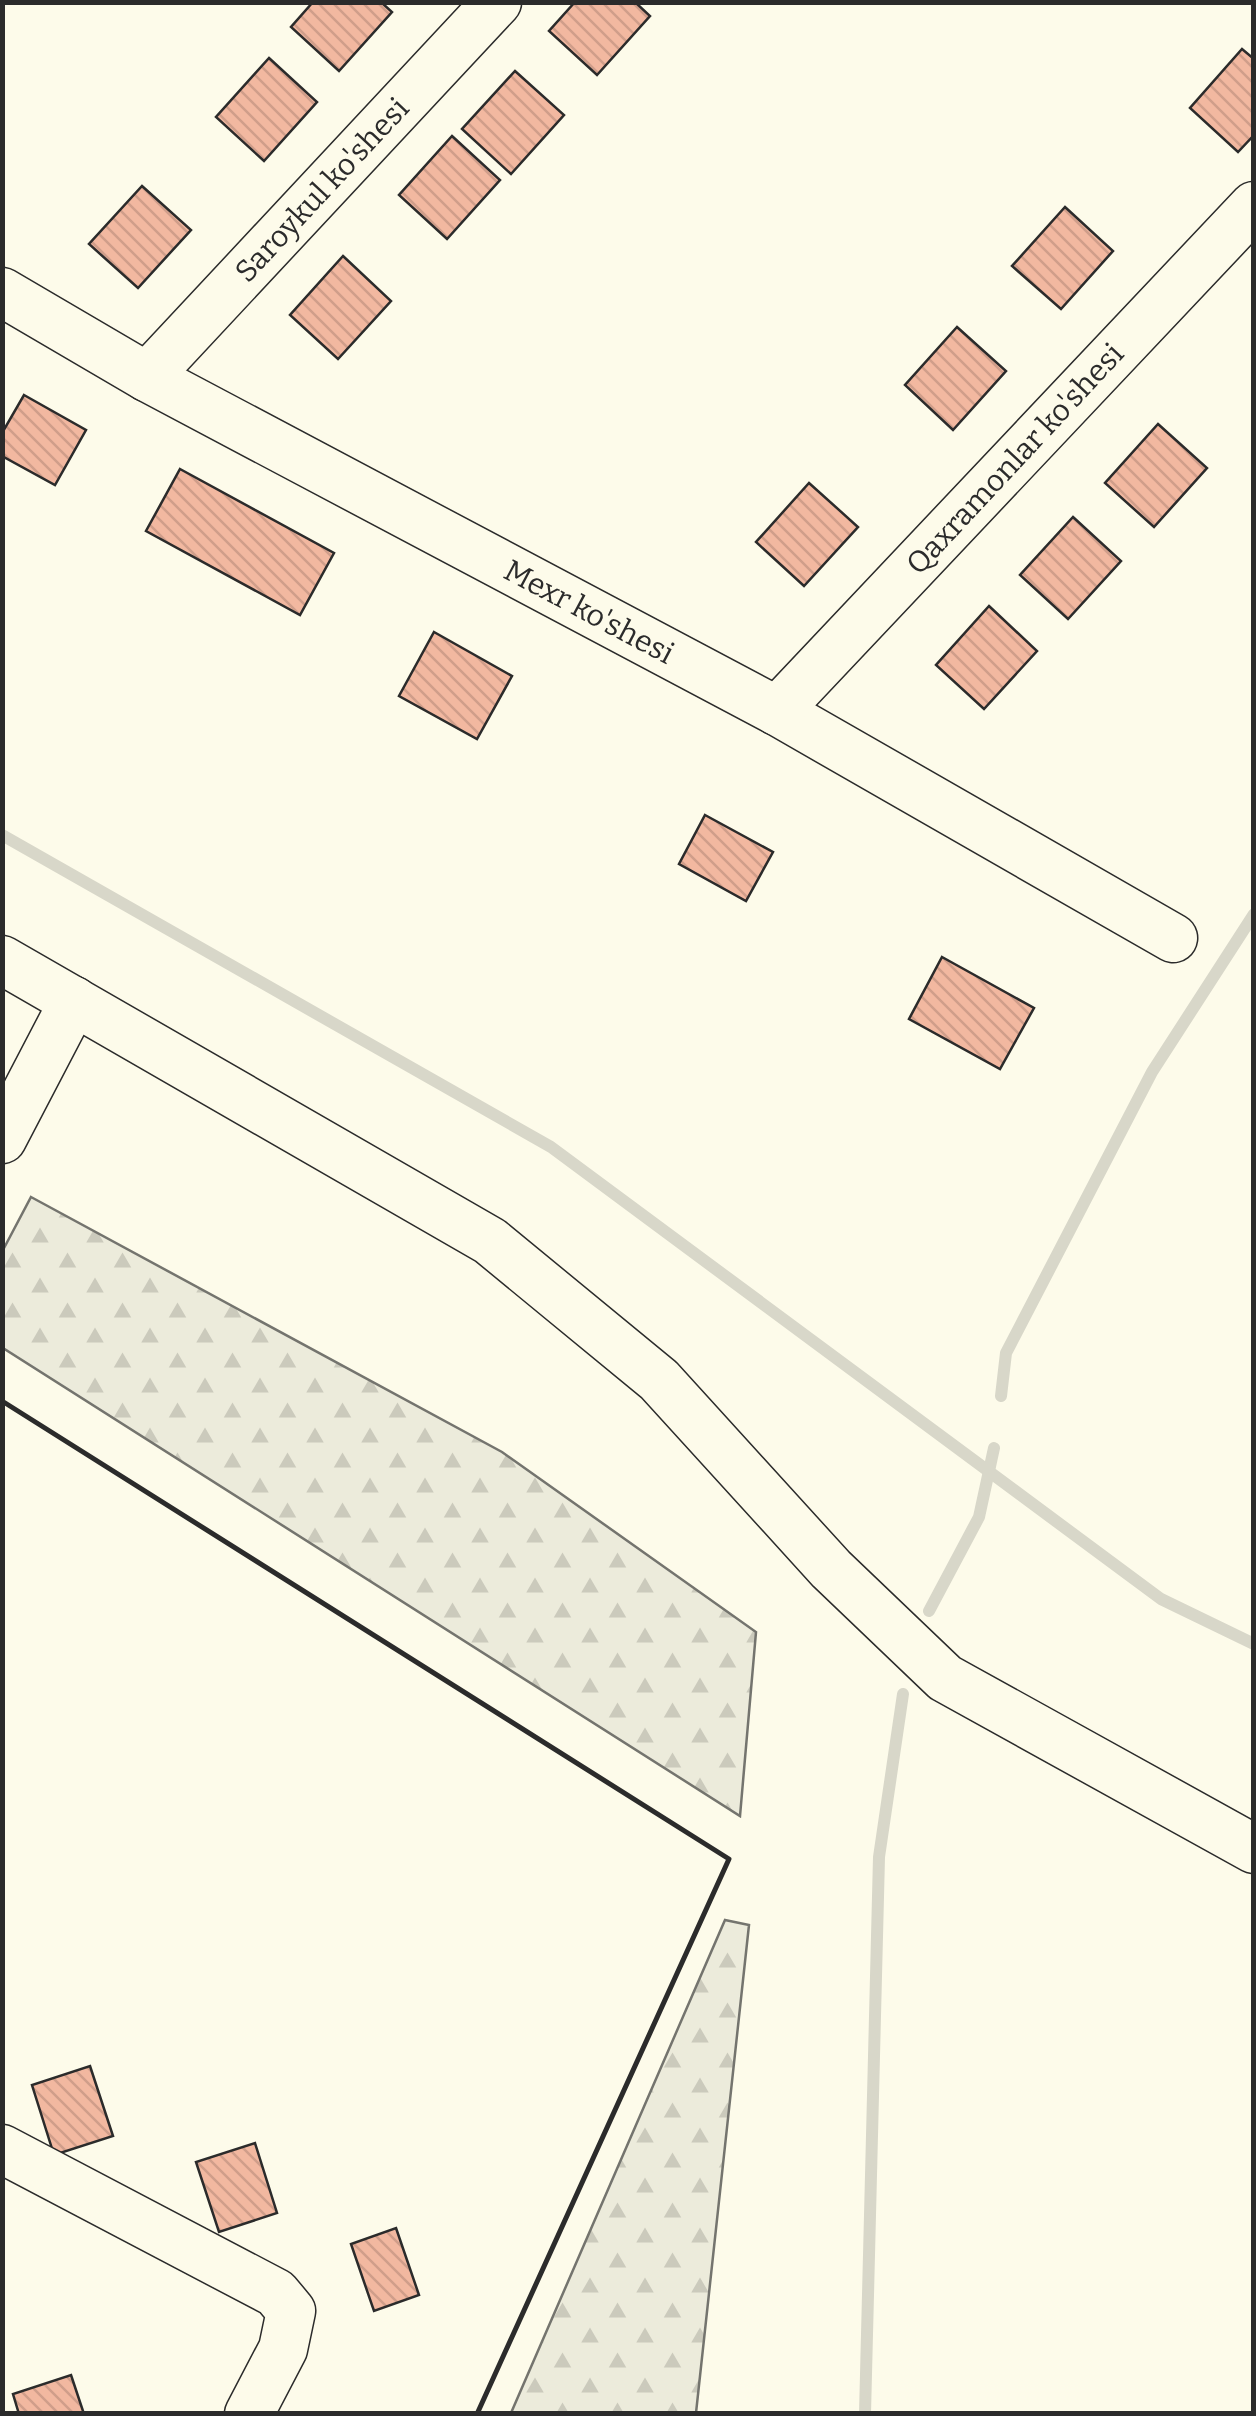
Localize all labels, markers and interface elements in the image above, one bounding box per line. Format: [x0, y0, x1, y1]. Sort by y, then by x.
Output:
street label: Saroykul ko'shesi [227, 90, 417, 290]
street label: Qaxramonlar ko'shesi [899, 336, 1131, 582]
street label: Mexr ko'shesi [498, 552, 680, 672]

